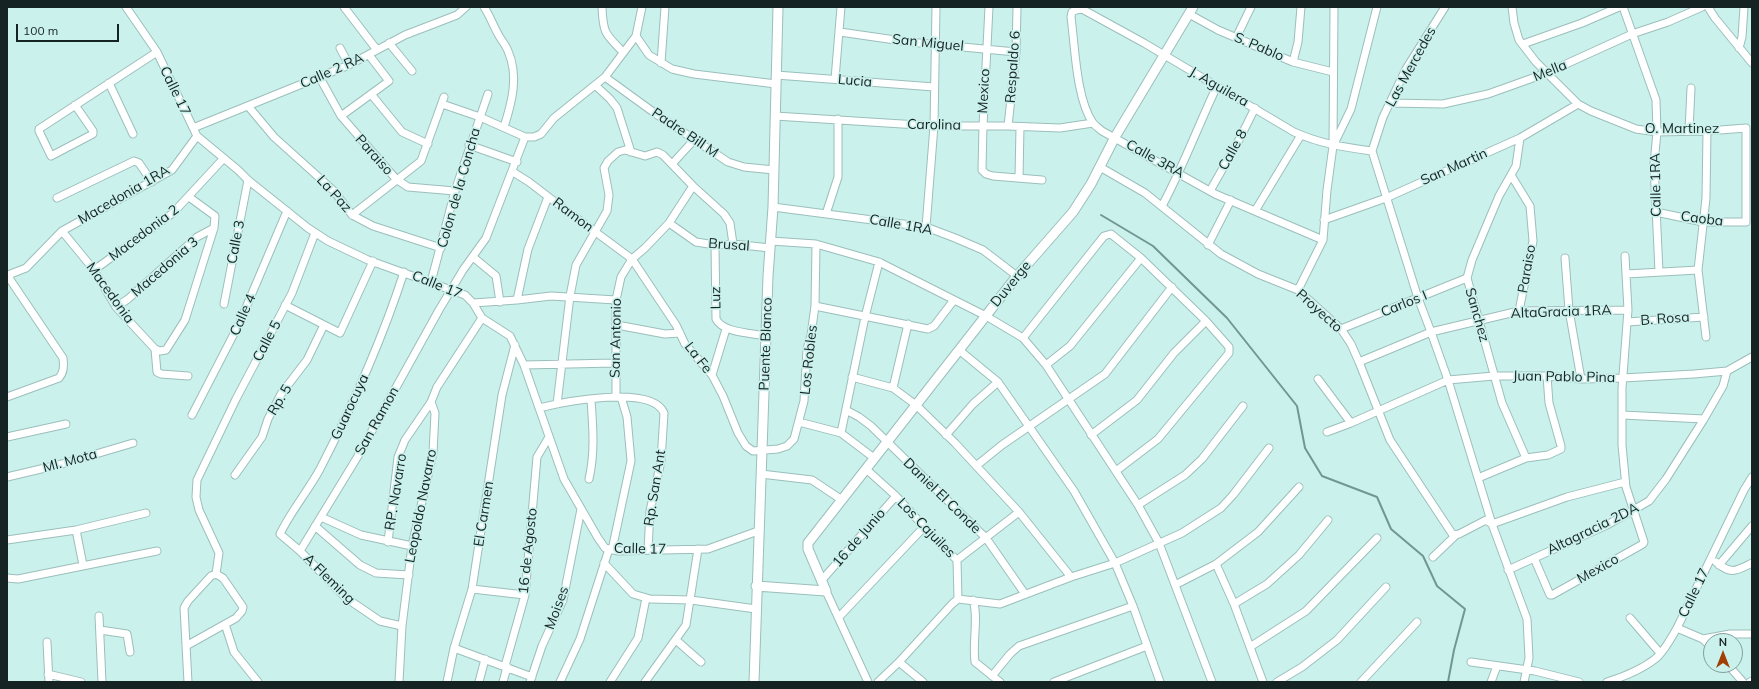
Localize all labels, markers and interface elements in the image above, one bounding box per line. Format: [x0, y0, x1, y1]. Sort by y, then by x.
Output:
scale bar [18, 16, 121, 42]
text: 100 m [23, 23, 58, 38]
street label: Las Mercedes [1382, 24, 1440, 110]
street label: S. Pablo [1232, 29, 1286, 65]
street label: Respaldo 6 [1002, 30, 1024, 104]
street label: San Miguel [891, 31, 965, 55]
street label: Calle 2 RA [298, 50, 366, 92]
street label: Mella [1531, 57, 1569, 85]
street label: J. Aguilera [1186, 63, 1252, 111]
street label: Calle 17 [156, 64, 194, 118]
street label: Mexico [974, 68, 994, 114]
street label: Lucia [837, 71, 873, 91]
street label: Padre Bill M [648, 105, 722, 161]
street label: Carolina [907, 116, 961, 134]
street label: O. Martinez [1645, 121, 1719, 137]
street label: Colon de la Concha [434, 126, 484, 250]
street label: Calle 8 [1215, 127, 1251, 173]
street label: Paraiso [351, 131, 397, 179]
street label: Calle 3RA [1123, 136, 1187, 182]
street label: San Martin [1418, 145, 1490, 189]
street label: Calle 1RA [1647, 153, 1665, 217]
street label: Macedonia 1RA [75, 162, 173, 228]
street label: La Paz [313, 172, 355, 216]
street label: Ramon [549, 194, 597, 236]
street label: Macedonia 2 [106, 201, 182, 265]
street label: Caoba [1680, 208, 1724, 230]
street label: Calle 1RA [868, 211, 934, 239]
street label: Calle 3 [224, 219, 248, 265]
street label: Macedonia 3 [128, 233, 202, 301]
street label: Brusal [708, 235, 750, 255]
street label: Paraiso [1514, 243, 1540, 295]
street label: Duverge [987, 258, 1035, 310]
street label: Macedonia [82, 259, 138, 327]
street label: Calle 17 [410, 267, 464, 303]
street label: Luz [707, 286, 725, 310]
street label: Proyecto [1292, 286, 1346, 336]
street label: Sanchez [1461, 286, 1493, 344]
street label: Carlos I [1378, 287, 1430, 321]
street label: Calle 4 [226, 291, 260, 339]
street label: Puente Blanco [756, 297, 776, 391]
street label: San Antonio [607, 298, 625, 378]
street label: AltaGracia 1RA [1510, 302, 1612, 322]
street label: B. Rosa [1640, 309, 1690, 329]
street label: Calle 5 [249, 318, 285, 364]
street label: Los Robles [797, 324, 821, 396]
street label: La Fe [681, 339, 715, 377]
street label: Juan Pablo Pina [1513, 368, 1615, 386]
street label: Guarocuya [328, 372, 372, 442]
street label: Rp. 5 [264, 382, 296, 418]
street label: San Ramon [351, 384, 403, 458]
street label: Ml. Mota [41, 446, 99, 476]
street label: Leopoldo Navarro [402, 448, 440, 564]
street label: Rp. San Ant [641, 449, 669, 527]
street label: RP. Navarro [382, 452, 410, 532]
street label: Daniel El Conde [900, 455, 984, 537]
street label: El Carmen [471, 480, 497, 548]
street label: Los Cajuiles [893, 495, 959, 561]
street label: Altagracia 2DA [1544, 500, 1642, 558]
street label: 16 de Junio [829, 505, 889, 571]
street label: 16 de Agosto [515, 507, 541, 595]
street label: Calle 17 [614, 540, 666, 558]
street label: A Fleming [300, 550, 358, 608]
street label: Mexico [1574, 551, 1622, 587]
street label: Calle 17 [1675, 566, 1713, 620]
street label: Moises [541, 584, 573, 632]
north arrow [1703, 633, 1743, 673]
text: N [1719, 635, 1727, 649]

